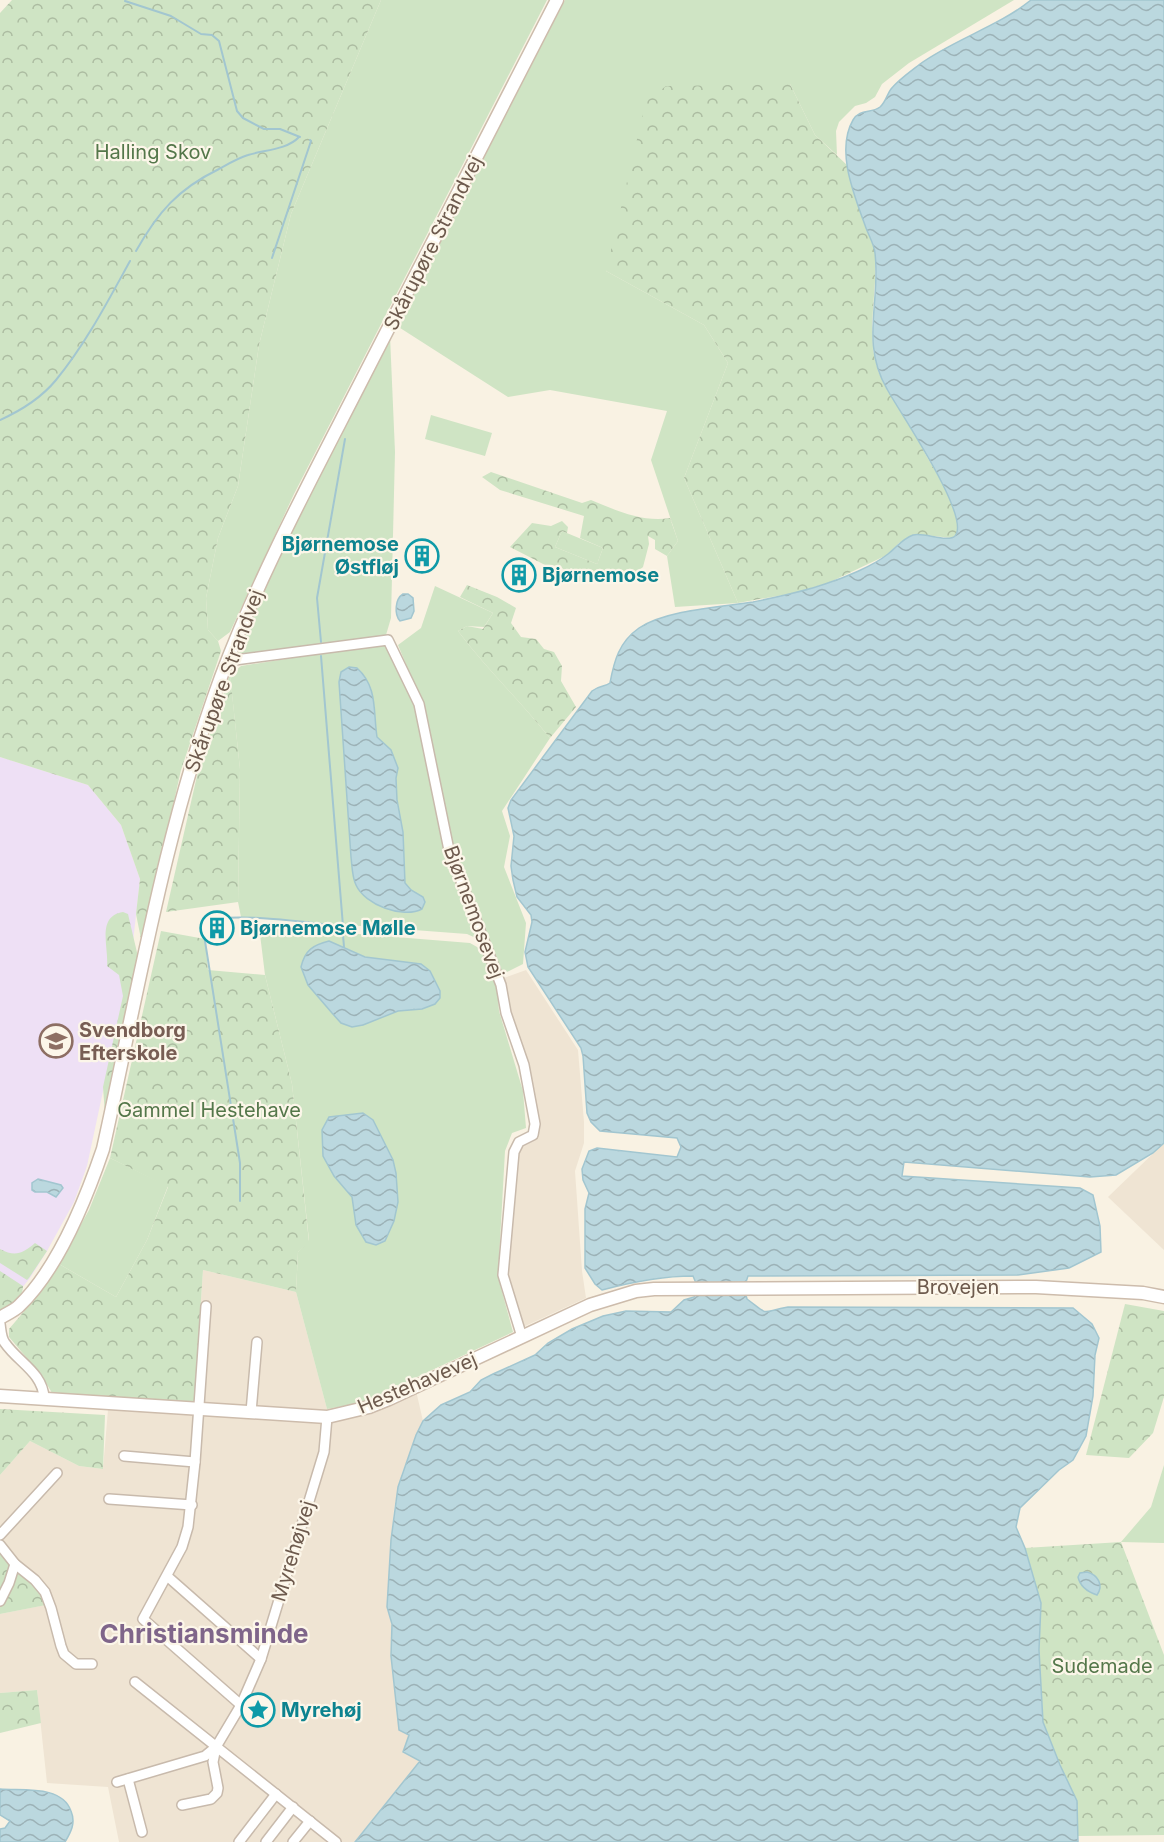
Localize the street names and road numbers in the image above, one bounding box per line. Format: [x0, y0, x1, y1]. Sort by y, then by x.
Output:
street label: Skårupøre Strandvej [379, 152, 487, 334]
street label: Skårupøre Strandvej [180, 586, 268, 776]
street label: Bjørnemosevej [439, 842, 509, 982]
street label: Brovejen [917, 1275, 999, 1299]
street label: Hestehavevej [354, 1347, 480, 1419]
street label: Myrehøjvej [266, 1498, 320, 1604]

